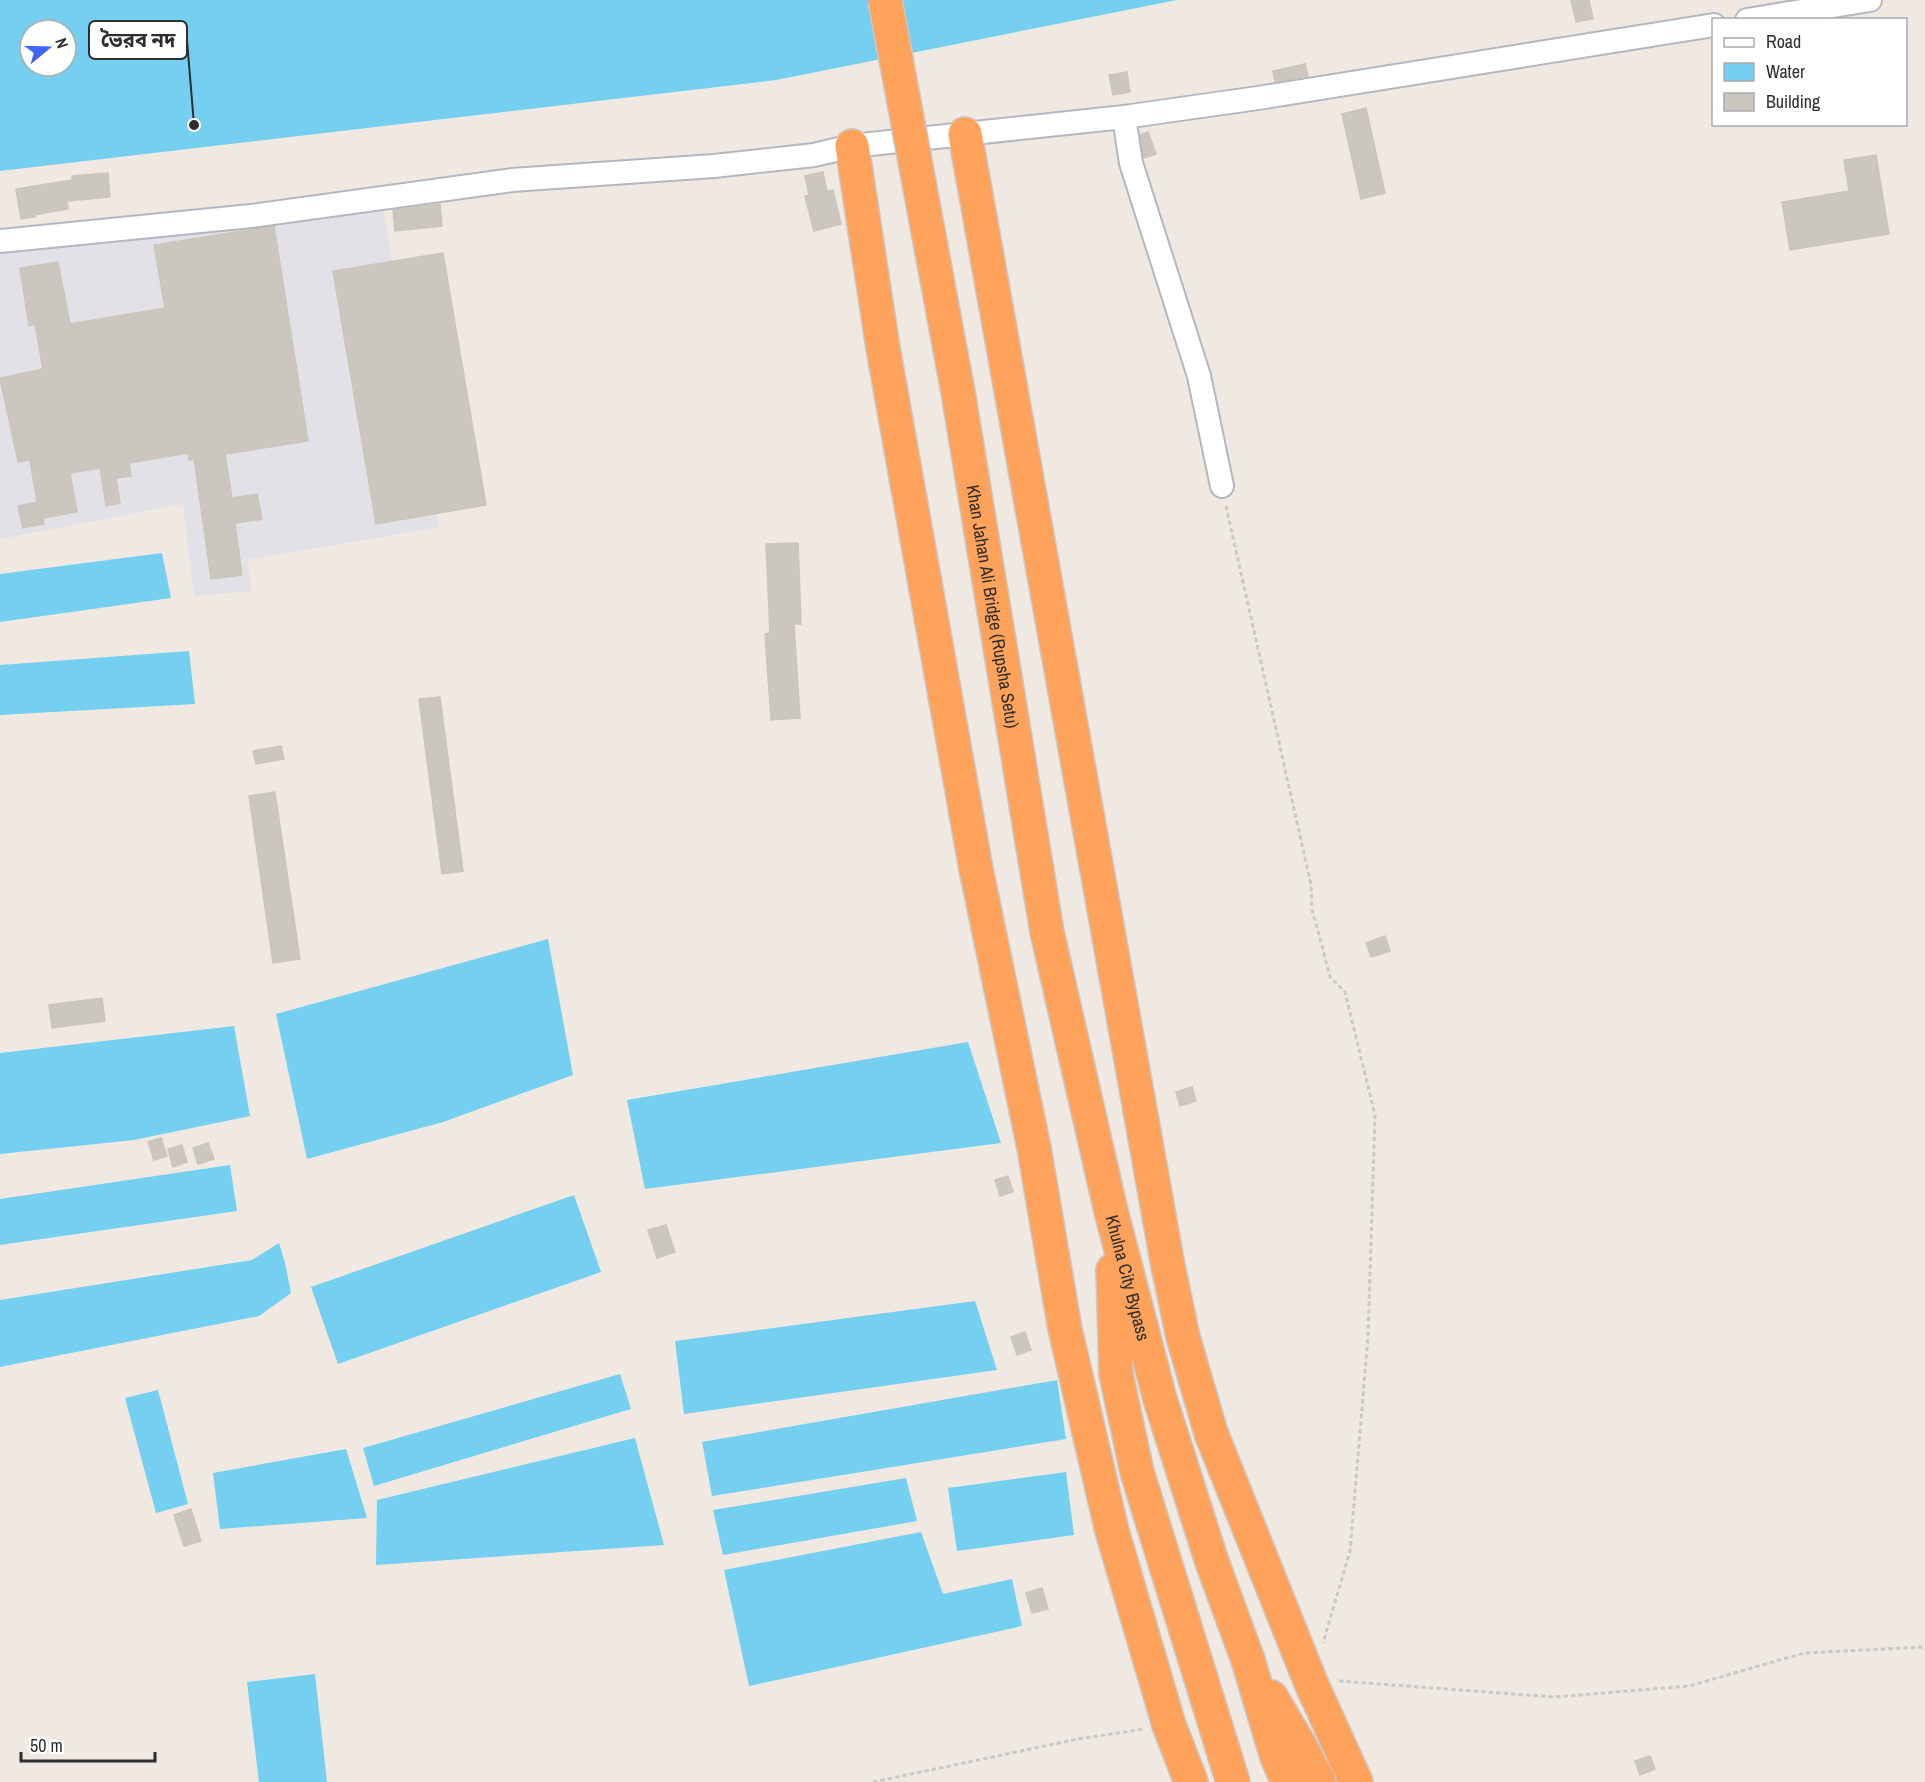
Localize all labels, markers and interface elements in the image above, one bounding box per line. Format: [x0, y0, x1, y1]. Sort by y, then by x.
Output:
north arrow [18, 18, 78, 78]
legend [1712, 18, 1907, 126]
callout: ভৈরব নদ [89, 21, 187, 59]
text: ভৈরব নদ [100, 26, 176, 53]
text: Road [1766, 29, 1801, 54]
text: N [50, 35, 74, 51]
text: Water [1766, 59, 1805, 84]
text: Building [1766, 89, 1821, 114]
street label: Khan Jahan Ali Bridge (Rupsha Setu) [961, 483, 1026, 730]
street label: Khulna City Bypass [1100, 1212, 1157, 1343]
scale bar [21, 1725, 154, 1763]
text: 50 m [30, 1733, 63, 1758]

